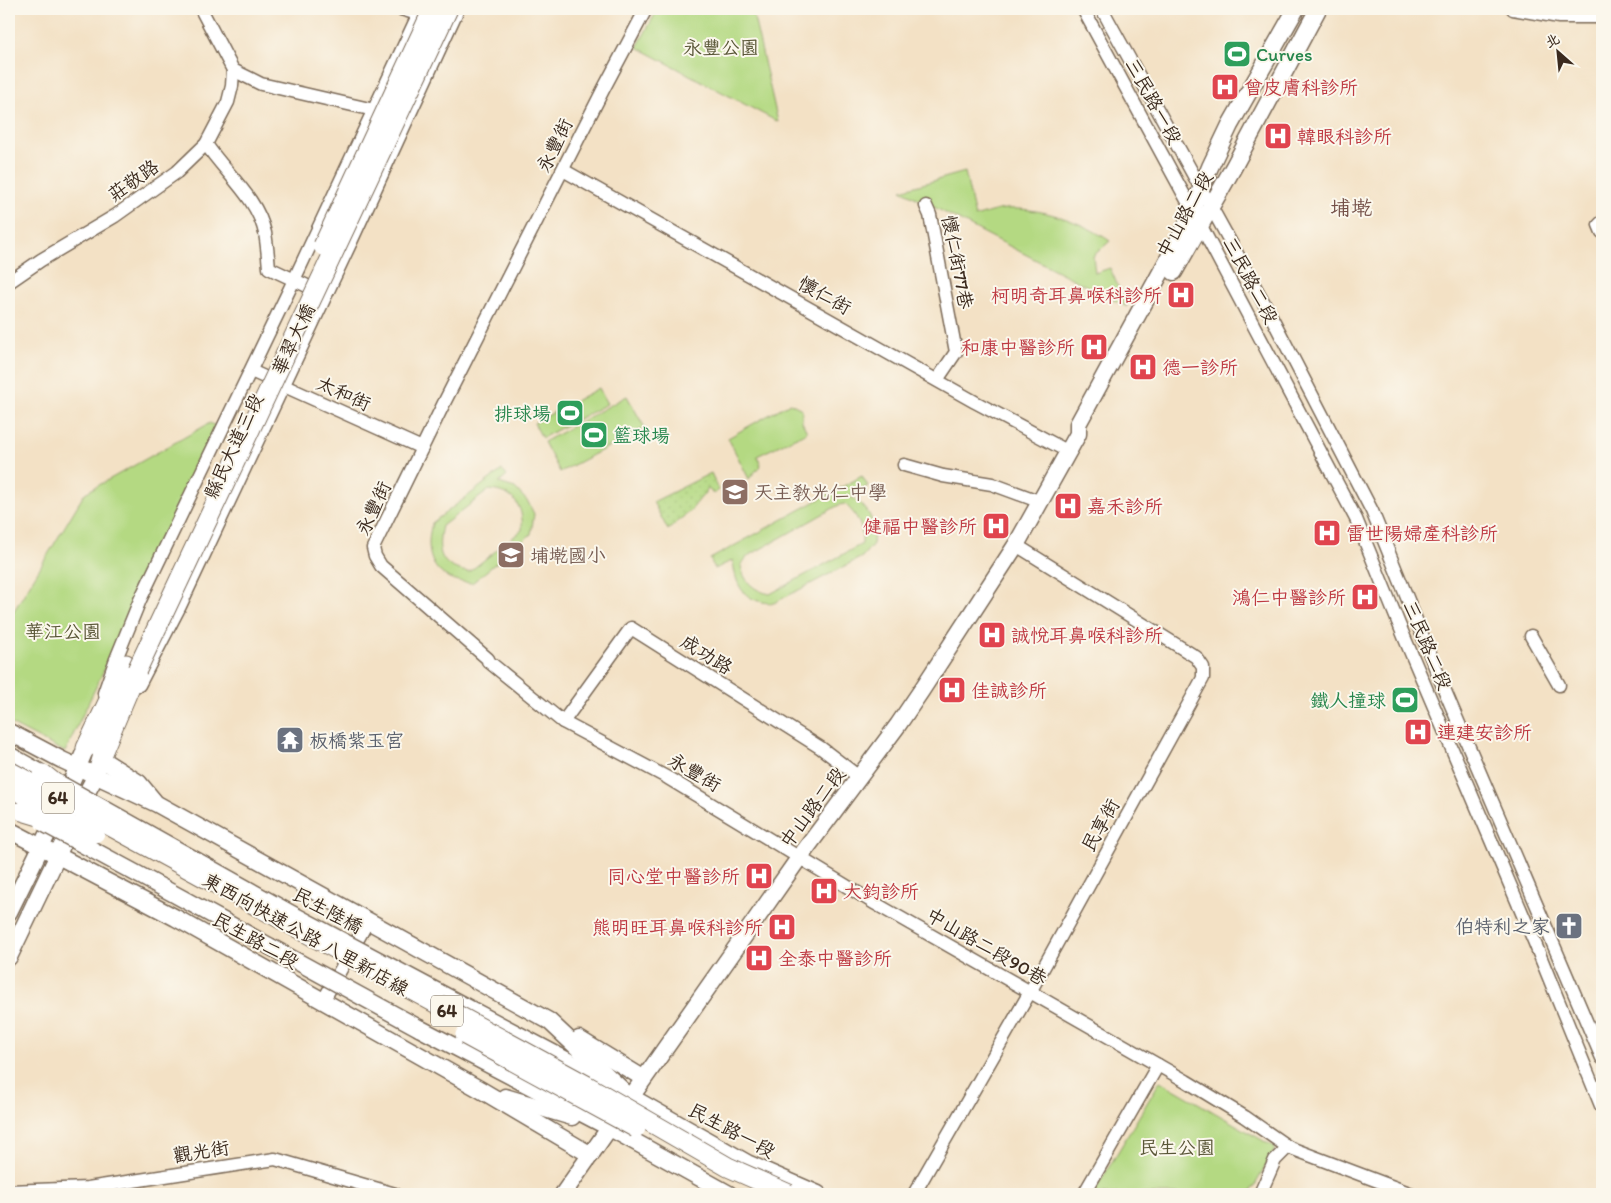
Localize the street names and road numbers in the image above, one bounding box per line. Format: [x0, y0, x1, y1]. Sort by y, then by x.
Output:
street label: 三民路一段 [1120, 54, 1187, 148]
street label: 永豐街 [532, 115, 577, 176]
street label: 莊敬路 [103, 155, 163, 206]
street label: 中山路二段 [1151, 167, 1218, 261]
street label: 懷仁街77巷 [937, 213, 978, 311]
street label: 三民路二段 [1218, 233, 1283, 328]
street label: 懷仁街 [794, 272, 855, 319]
street label: 華翠大橋 [267, 300, 320, 379]
street label: 太和街 [313, 371, 375, 416]
street label: 縣民大道三段 [199, 390, 268, 503]
street label: 永豐街 [351, 478, 396, 539]
street label: 三民路二段 [1398, 597, 1457, 693]
street label: 成功路 [676, 630, 737, 679]
street label: 永豐街 [664, 748, 725, 797]
street label: 中山路二段 [775, 762, 850, 852]
road number: 64 [42, 782, 74, 814]
street label: 民享街 [1077, 795, 1124, 856]
street label: 東西向快速公路 八里新店線 [199, 868, 413, 1001]
street label: 民生陸橋 [289, 882, 367, 938]
street label: 中山路二段90巷 [922, 903, 1051, 990]
street label: 民生路二段 [209, 907, 303, 974]
road number: 64 [431, 996, 463, 1026]
street label: 民生路一段 [684, 1098, 779, 1163]
street label: 觀光街 [171, 1136, 231, 1167]

